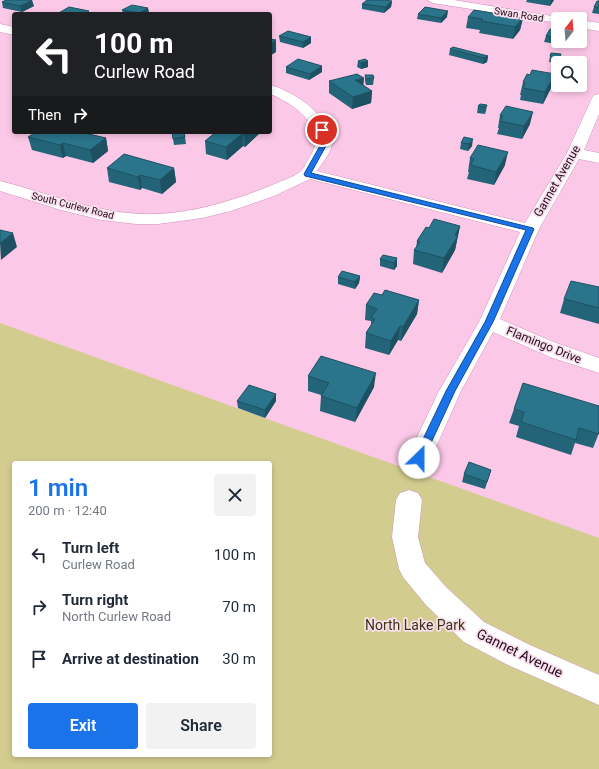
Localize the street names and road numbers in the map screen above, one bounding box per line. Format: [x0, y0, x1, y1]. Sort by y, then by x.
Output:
street label: Swan Road [493, 5, 544, 24]
street label: Gannet Avenue [531, 143, 583, 219]
street label: South Curlew Road [31, 190, 115, 221]
street label: Flamingo Drive [504, 324, 584, 366]
street label: Gannet Avenue [474, 625, 566, 681]

